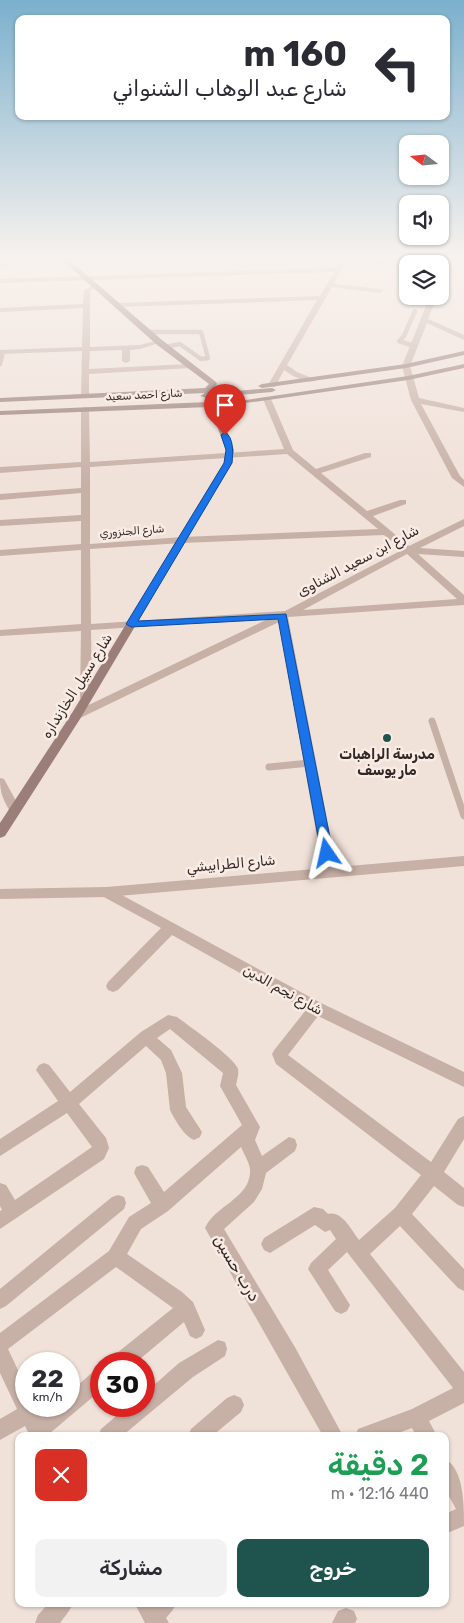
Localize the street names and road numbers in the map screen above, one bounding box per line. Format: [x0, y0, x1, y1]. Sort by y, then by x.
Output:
street label: شارع احمد سعيد [105, 386, 183, 406]
street label: شارع الجنزوري [99, 522, 165, 542]
street label: شارع ابن سعيد الشناوى [294, 522, 423, 602]
street label: شارع سبيل الخازنداره [38, 630, 118, 743]
street label: شارع الطرابيشي [186, 852, 276, 878]
street label: شارع نجم الدين [239, 961, 326, 1021]
street label: درب حسين [209, 1231, 264, 1305]

